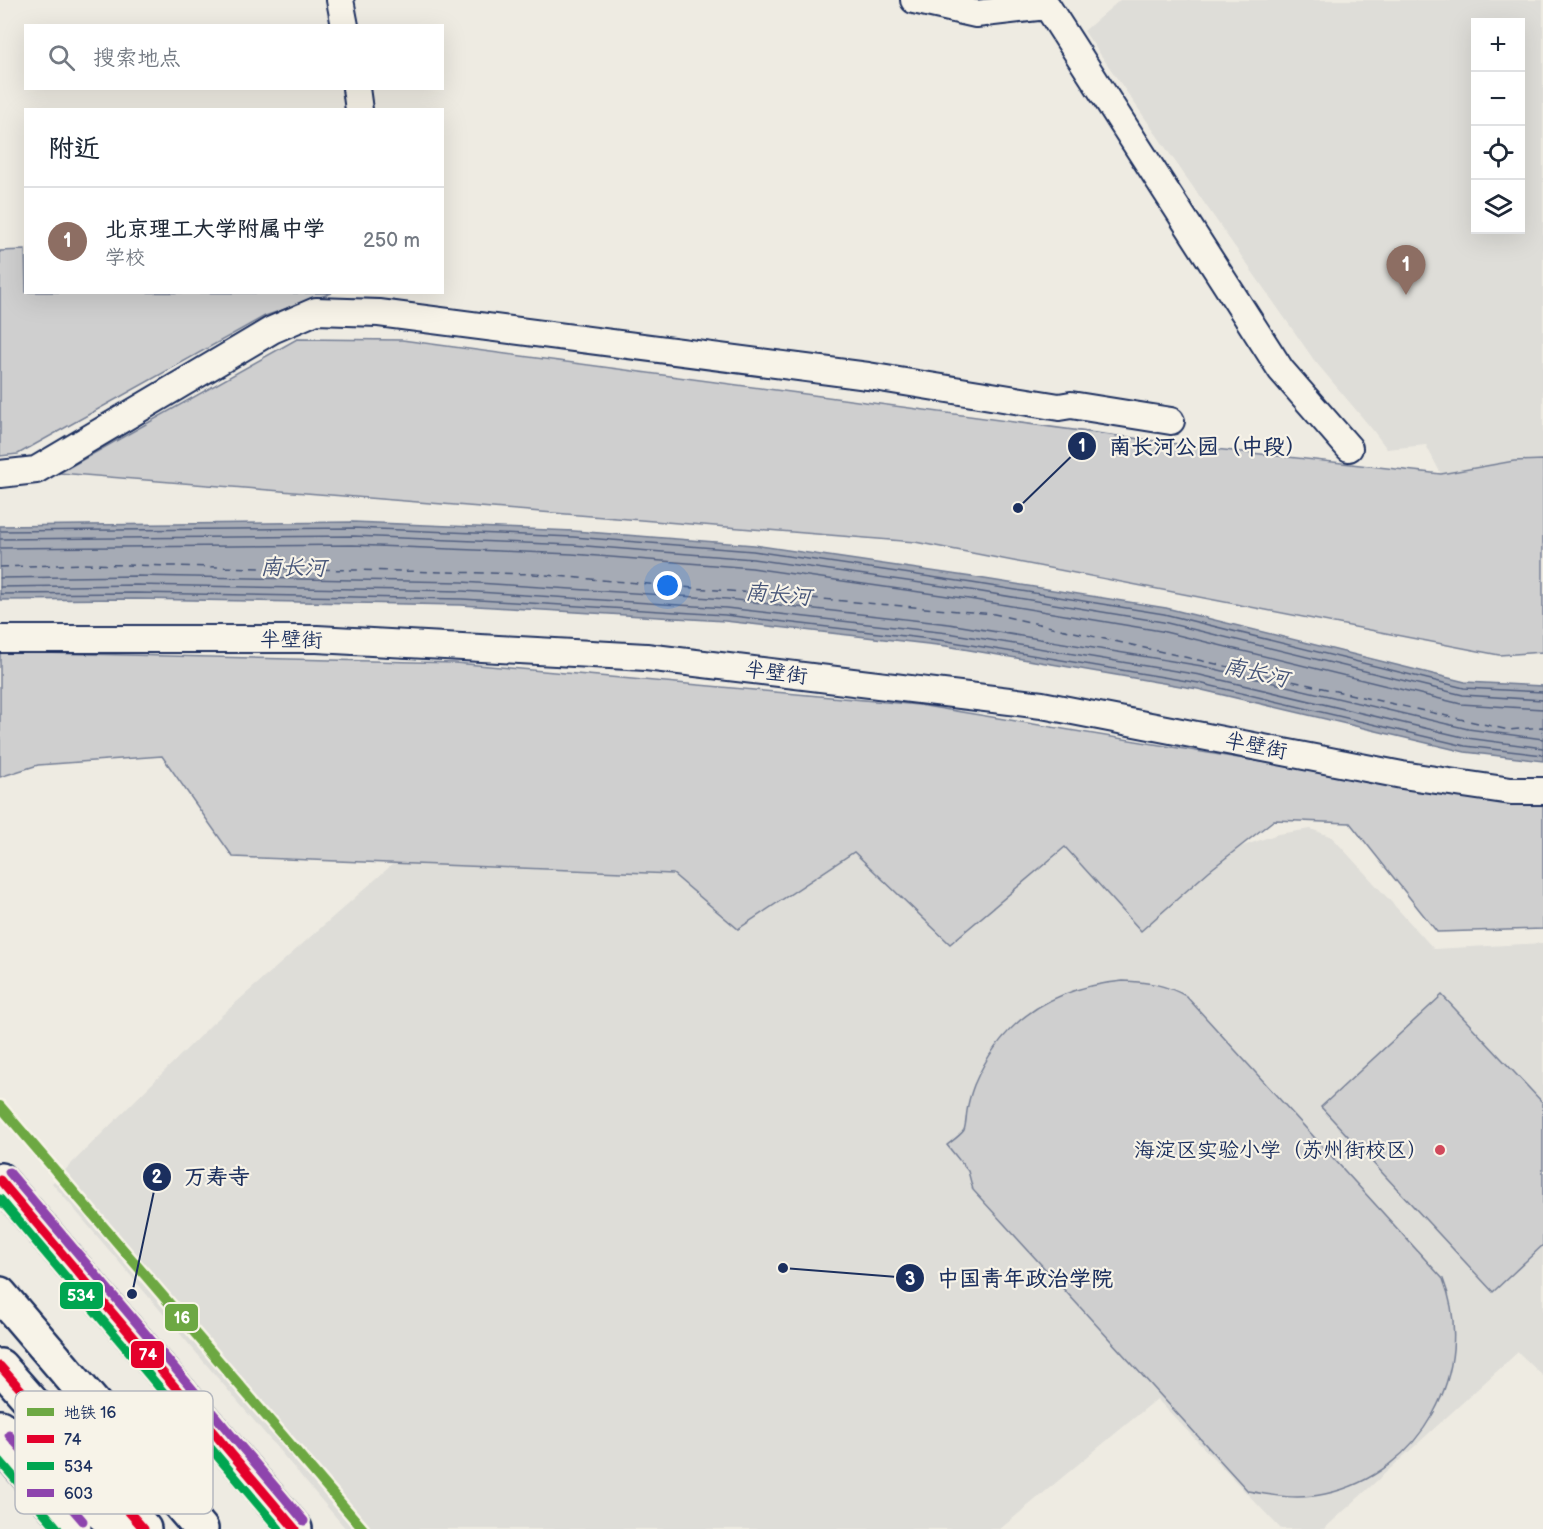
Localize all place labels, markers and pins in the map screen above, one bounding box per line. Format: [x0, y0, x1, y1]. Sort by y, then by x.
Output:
pin: 1 [1386, 246, 1426, 295]
callout: 南长河公园（中段） [1067, 426, 1319, 466]
place label: 海淀区实验小学（苏州街校区） [1134, 1138, 1428, 1163]
marker: 海淀区实验小学（苏州街校区） [1433, 1143, 1447, 1157]
callout: 万寿寺 [142, 1157, 262, 1197]
callout: 中国青年政治学院 [895, 1258, 1125, 1298]

